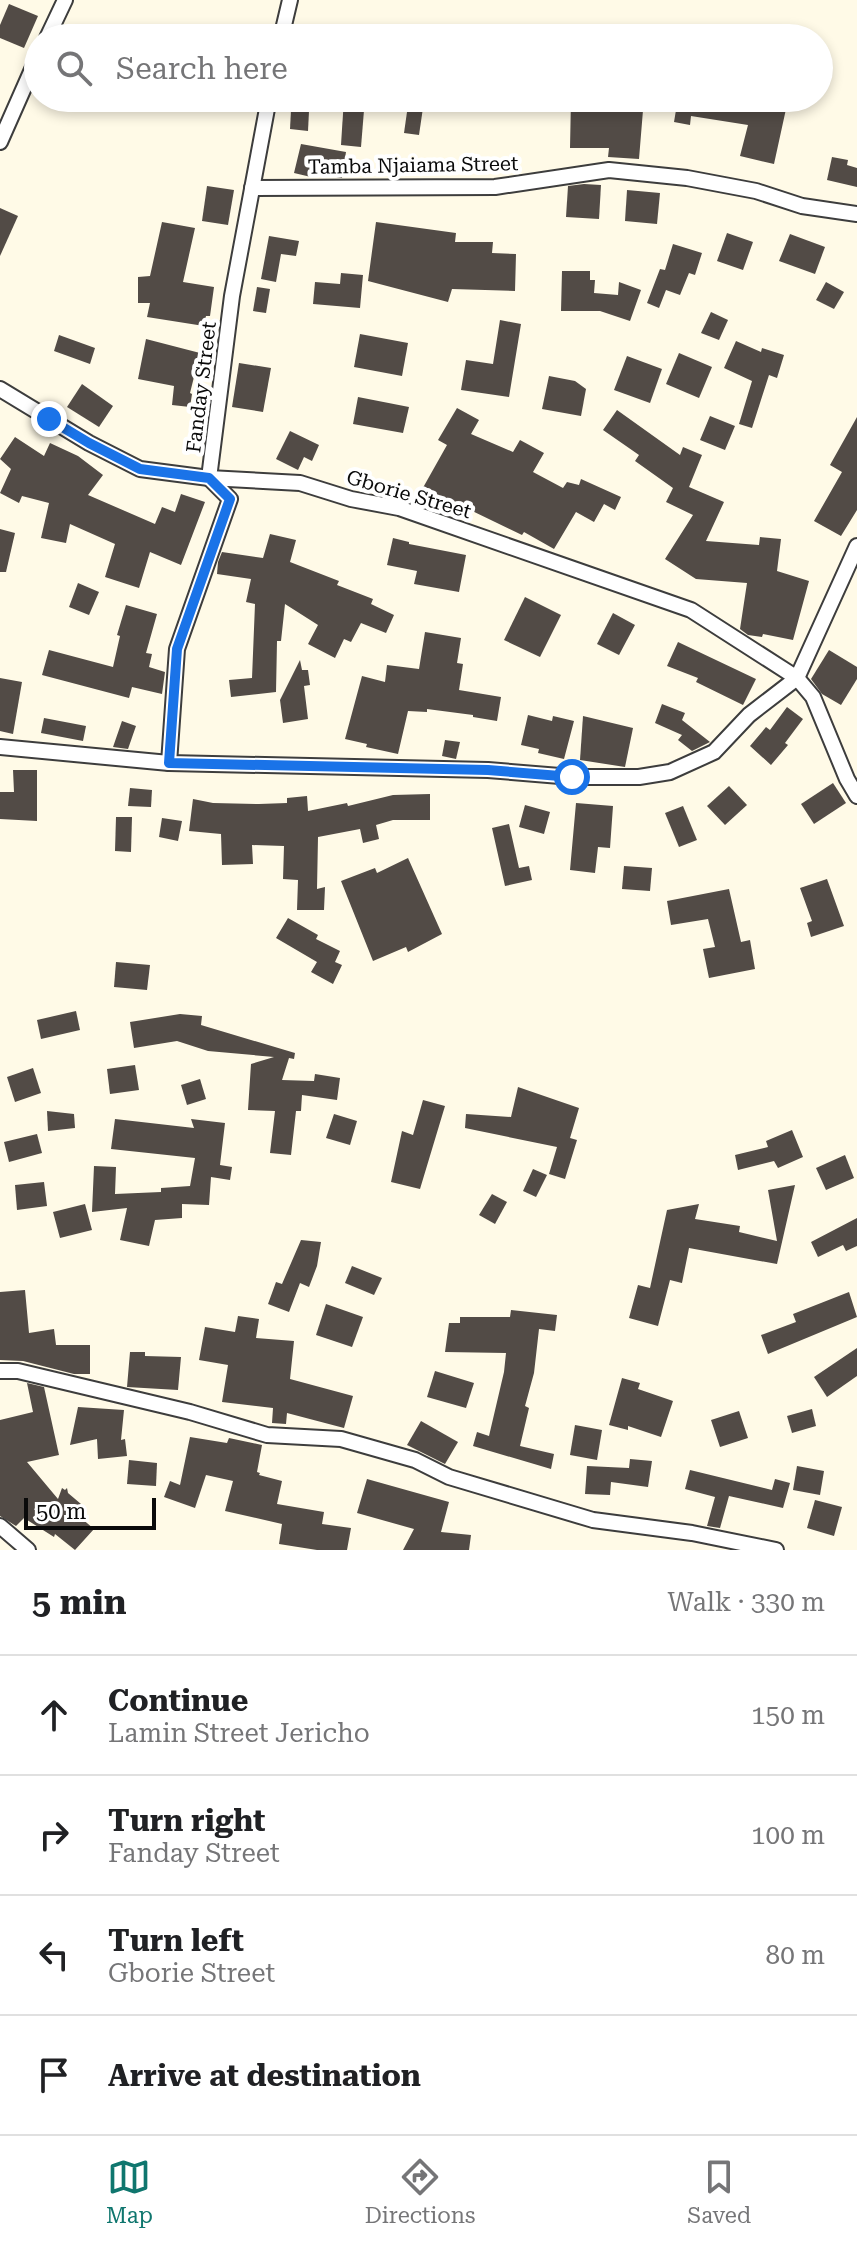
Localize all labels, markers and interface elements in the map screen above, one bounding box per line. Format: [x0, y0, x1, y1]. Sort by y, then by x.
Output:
search box [24, 24, 833, 112]
icon: search [52, 46, 96, 90]
text: Search here [116, 51, 288, 86]
street label: Tamba Njaiama Street [307, 151, 519, 179]
street label: Fanday Street [181, 319, 221, 454]
route end [31, 401, 67, 437]
street label: Gborie Street [344, 465, 475, 523]
route start [554, 759, 590, 795]
scale bar [24, 1494, 156, 1530]
text: 50 m [36, 1499, 86, 1524]
text: 5 min [32, 1582, 127, 1622]
text: Walk · 330 m [667, 1587, 825, 1617]
text: Continue [108, 1683, 248, 1718]
icon: ahead [32, 1693, 76, 1737]
text: 150 m [751, 1700, 825, 1730]
text: Lamin Street Jericho [108, 1718, 370, 1748]
text: Turn right [108, 1803, 265, 1838]
icon: right [32, 1813, 76, 1857]
text: 100 m [751, 1820, 825, 1850]
text: Fanday Street [108, 1838, 280, 1868]
text: Turn left [108, 1923, 244, 1958]
icon: left [32, 1933, 76, 1977]
text: 80 m [766, 1940, 825, 1970]
text: Gborie Street [108, 1958, 275, 1988]
icon: arrive [32, 2053, 76, 2097]
text: Arrive at destination [108, 2058, 421, 2093]
tab: Map [106, 2155, 153, 2228]
tab: Directions [365, 2155, 476, 2228]
tab: Saved [687, 2155, 751, 2228]

